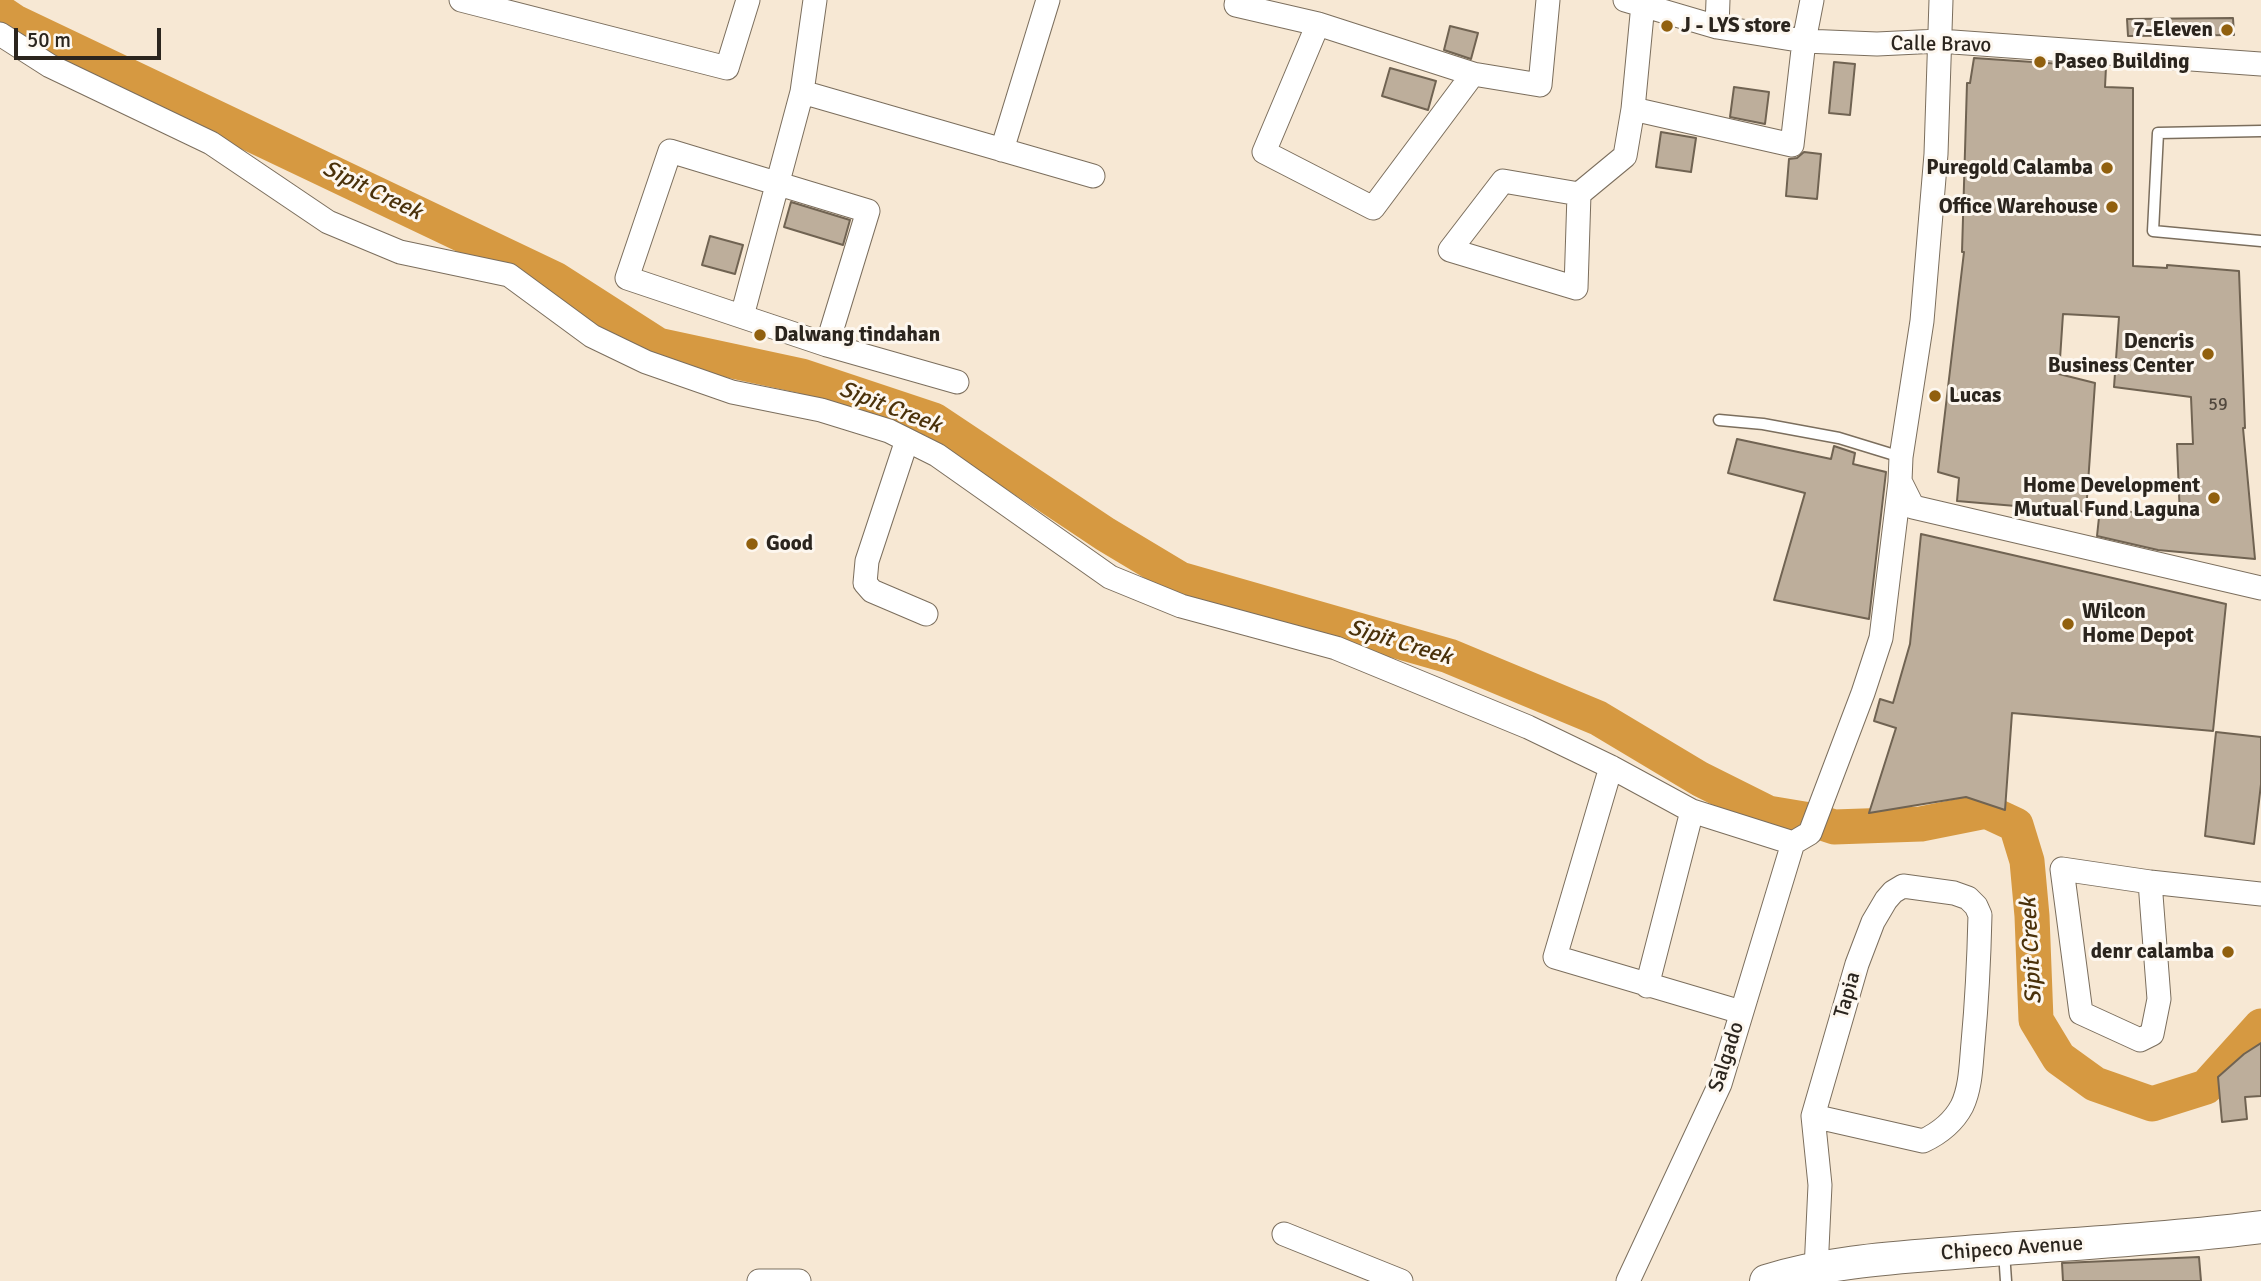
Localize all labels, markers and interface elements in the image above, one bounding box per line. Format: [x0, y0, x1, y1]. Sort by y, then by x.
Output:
place label: J - LYS store [1681, 13, 1791, 39]
scale bar [18, 14, 164, 58]
place label: 7-Eleven [2133, 17, 2213, 43]
marker: J - LYS store [1659, 18, 1675, 34]
marker: 7-Eleven [2219, 22, 2235, 38]
text: 50 m [27, 27, 71, 53]
street label: Calle Bravo [1890, 32, 1992, 58]
place label: Paseo Building [2054, 49, 2189, 75]
marker: Paseo Building [2032, 54, 2048, 70]
water label: Sipit Creek [318, 155, 426, 227]
place label: Puregold Calamba [1926, 155, 2093, 181]
marker: Puregold Calamba [2099, 160, 2115, 176]
place label: Office Warehouse [1939, 194, 2098, 220]
marker: Office Warehouse [2104, 199, 2120, 215]
place label: Dalwang tindahan [774, 322, 940, 348]
marker: Dalwang tindahan [752, 327, 768, 343]
place label: Dencris Business Center [2048, 329, 2194, 379]
marker: Dencris Business Center [2200, 346, 2216, 362]
water label: Sipit Creek [835, 376, 945, 440]
place label: Lucas [1949, 383, 2001, 409]
marker: Lucas [1927, 388, 1943, 404]
house number: 59 [2208, 394, 2228, 416]
place label: Home Development Mutual Fund Laguna [2013, 473, 2200, 523]
marker: Home Development Mutual Fund Laguna [2206, 490, 2222, 506]
place label: Good [766, 531, 813, 557]
marker: Good [744, 536, 760, 552]
place label: Wilcon Home Depot [2082, 599, 2194, 649]
water label: Sipit Creek [1345, 614, 1455, 672]
marker: Wilcon Home Depot [2060, 616, 2076, 632]
water label: Sipit Creek [2015, 897, 2049, 1005]
place label: denr calamba [2091, 939, 2214, 965]
marker: denr calamba [2220, 944, 2236, 960]
street label: Tapia [1829, 969, 1867, 1021]
street label: Salgado [1704, 1019, 1750, 1095]
street label: Chipeco Avenue [1940, 1231, 2084, 1267]

